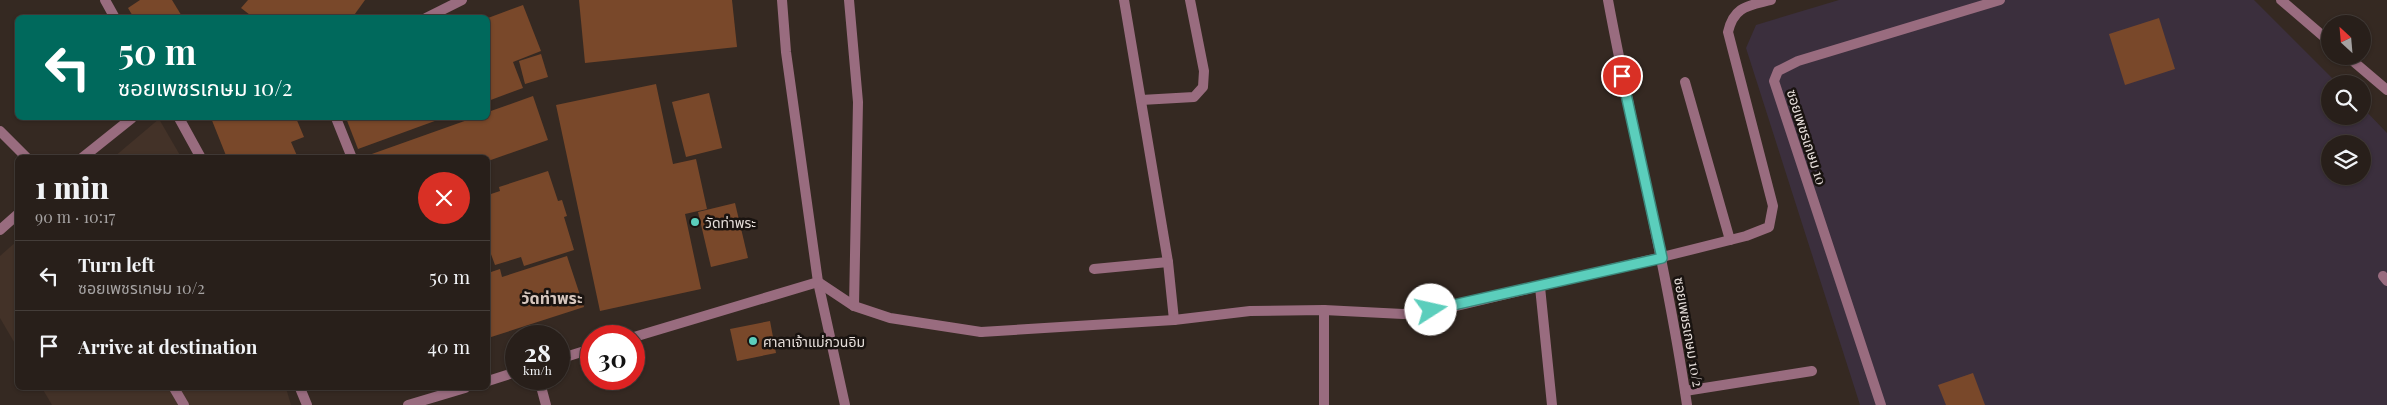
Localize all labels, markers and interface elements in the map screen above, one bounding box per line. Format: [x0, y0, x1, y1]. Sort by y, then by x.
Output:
north arrow [2321, 15, 2371, 65]
map controls [2321, 15, 2371, 185]
text: 50 m [118, 27, 196, 74]
icon: left [35, 35, 100, 100]
pin [1601, 55, 1643, 97]
icon: arrive [1608, 62, 1636, 90]
text: ซอยเพชรเกษม 10/2 [118, 72, 293, 102]
button: search [2321, 75, 2371, 125]
street label: ซอยเพชรเกษม 10 [1783, 87, 1831, 187]
button: layers [2321, 135, 2371, 185]
text: 1 min [35, 167, 109, 207]
button: close [418, 172, 470, 224]
text: 90 m · 10:17 [35, 206, 115, 227]
place label: วัดท่าพระ [705, 213, 756, 232]
marker: วัดท่าพระ [689, 216, 701, 228]
text: Turn left [78, 251, 155, 277]
icon: left [35, 262, 63, 290]
text: 50 m [429, 263, 470, 289]
street label: ซอยเพชรเกษม 10/2 [1670, 276, 1708, 389]
text: ซอยเพชรเกษม 10/2 [78, 277, 205, 298]
position arrow [1404, 283, 1456, 335]
district label: วัดท่าพระ [521, 287, 583, 308]
speed limit sign: 30 [580, 325, 645, 390]
icon: arrive [35, 332, 63, 360]
place label: ศาลาเจ้าแม่กวนอิม [763, 332, 865, 351]
text: Arrive at destination [78, 333, 258, 359]
text: 40 m [428, 333, 470, 359]
text: 28 [524, 335, 551, 368]
marker: ศาลาเจ้าแม่กวนอิม [747, 335, 759, 347]
text: km/h [523, 362, 552, 378]

